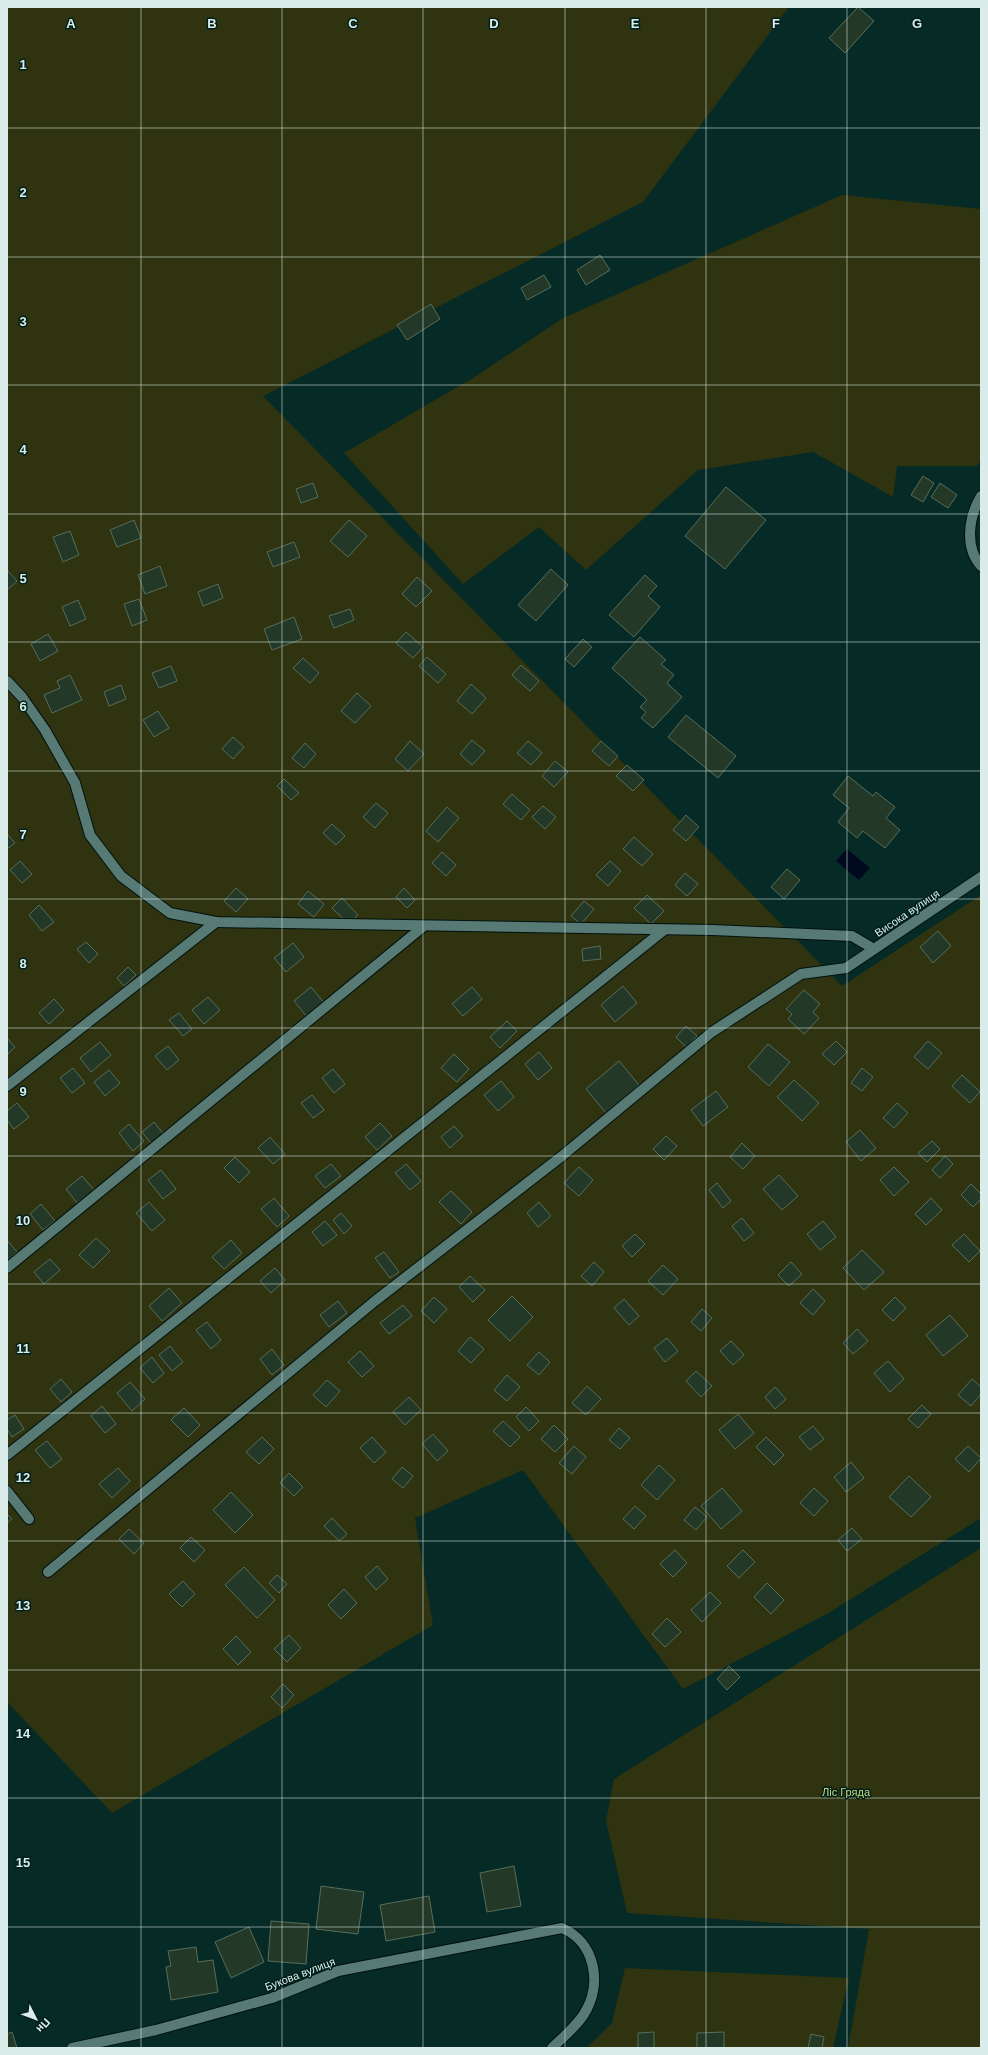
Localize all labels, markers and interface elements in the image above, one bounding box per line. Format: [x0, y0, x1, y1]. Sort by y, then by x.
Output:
text: A [66, 16, 76, 31]
text: B [207, 16, 217, 31]
text: C [348, 16, 358, 31]
text: D [489, 16, 499, 31]
text: E [631, 16, 640, 31]
text: F [772, 16, 780, 31]
text: G [912, 16, 922, 31]
text: 1 [19, 57, 27, 72]
text: 2 [19, 185, 27, 200]
text: 3 [19, 314, 27, 329]
text: 4 [19, 442, 27, 457]
text: 5 [19, 571, 27, 586]
text: 6 [19, 699, 27, 714]
text: 7 [19, 827, 27, 842]
street label: Висока вулиця [872, 887, 942, 939]
text: 8 [19, 956, 27, 971]
text: 9 [19, 1084, 27, 1099]
text: 10 [16, 1213, 30, 1228]
text: 11 [16, 1341, 30, 1356]
text: 12 [16, 1470, 30, 1485]
text: 13 [16, 1598, 30, 1613]
text: 14 [16, 1726, 31, 1741]
park label: Ліс Гряда [822, 1786, 871, 1798]
text: 15 [16, 1855, 30, 1870]
street label: Букова вулиця [263, 1955, 337, 1993]
north arrow [16, 1999, 56, 2039]
text: Пн [34, 2016, 53, 2035]

